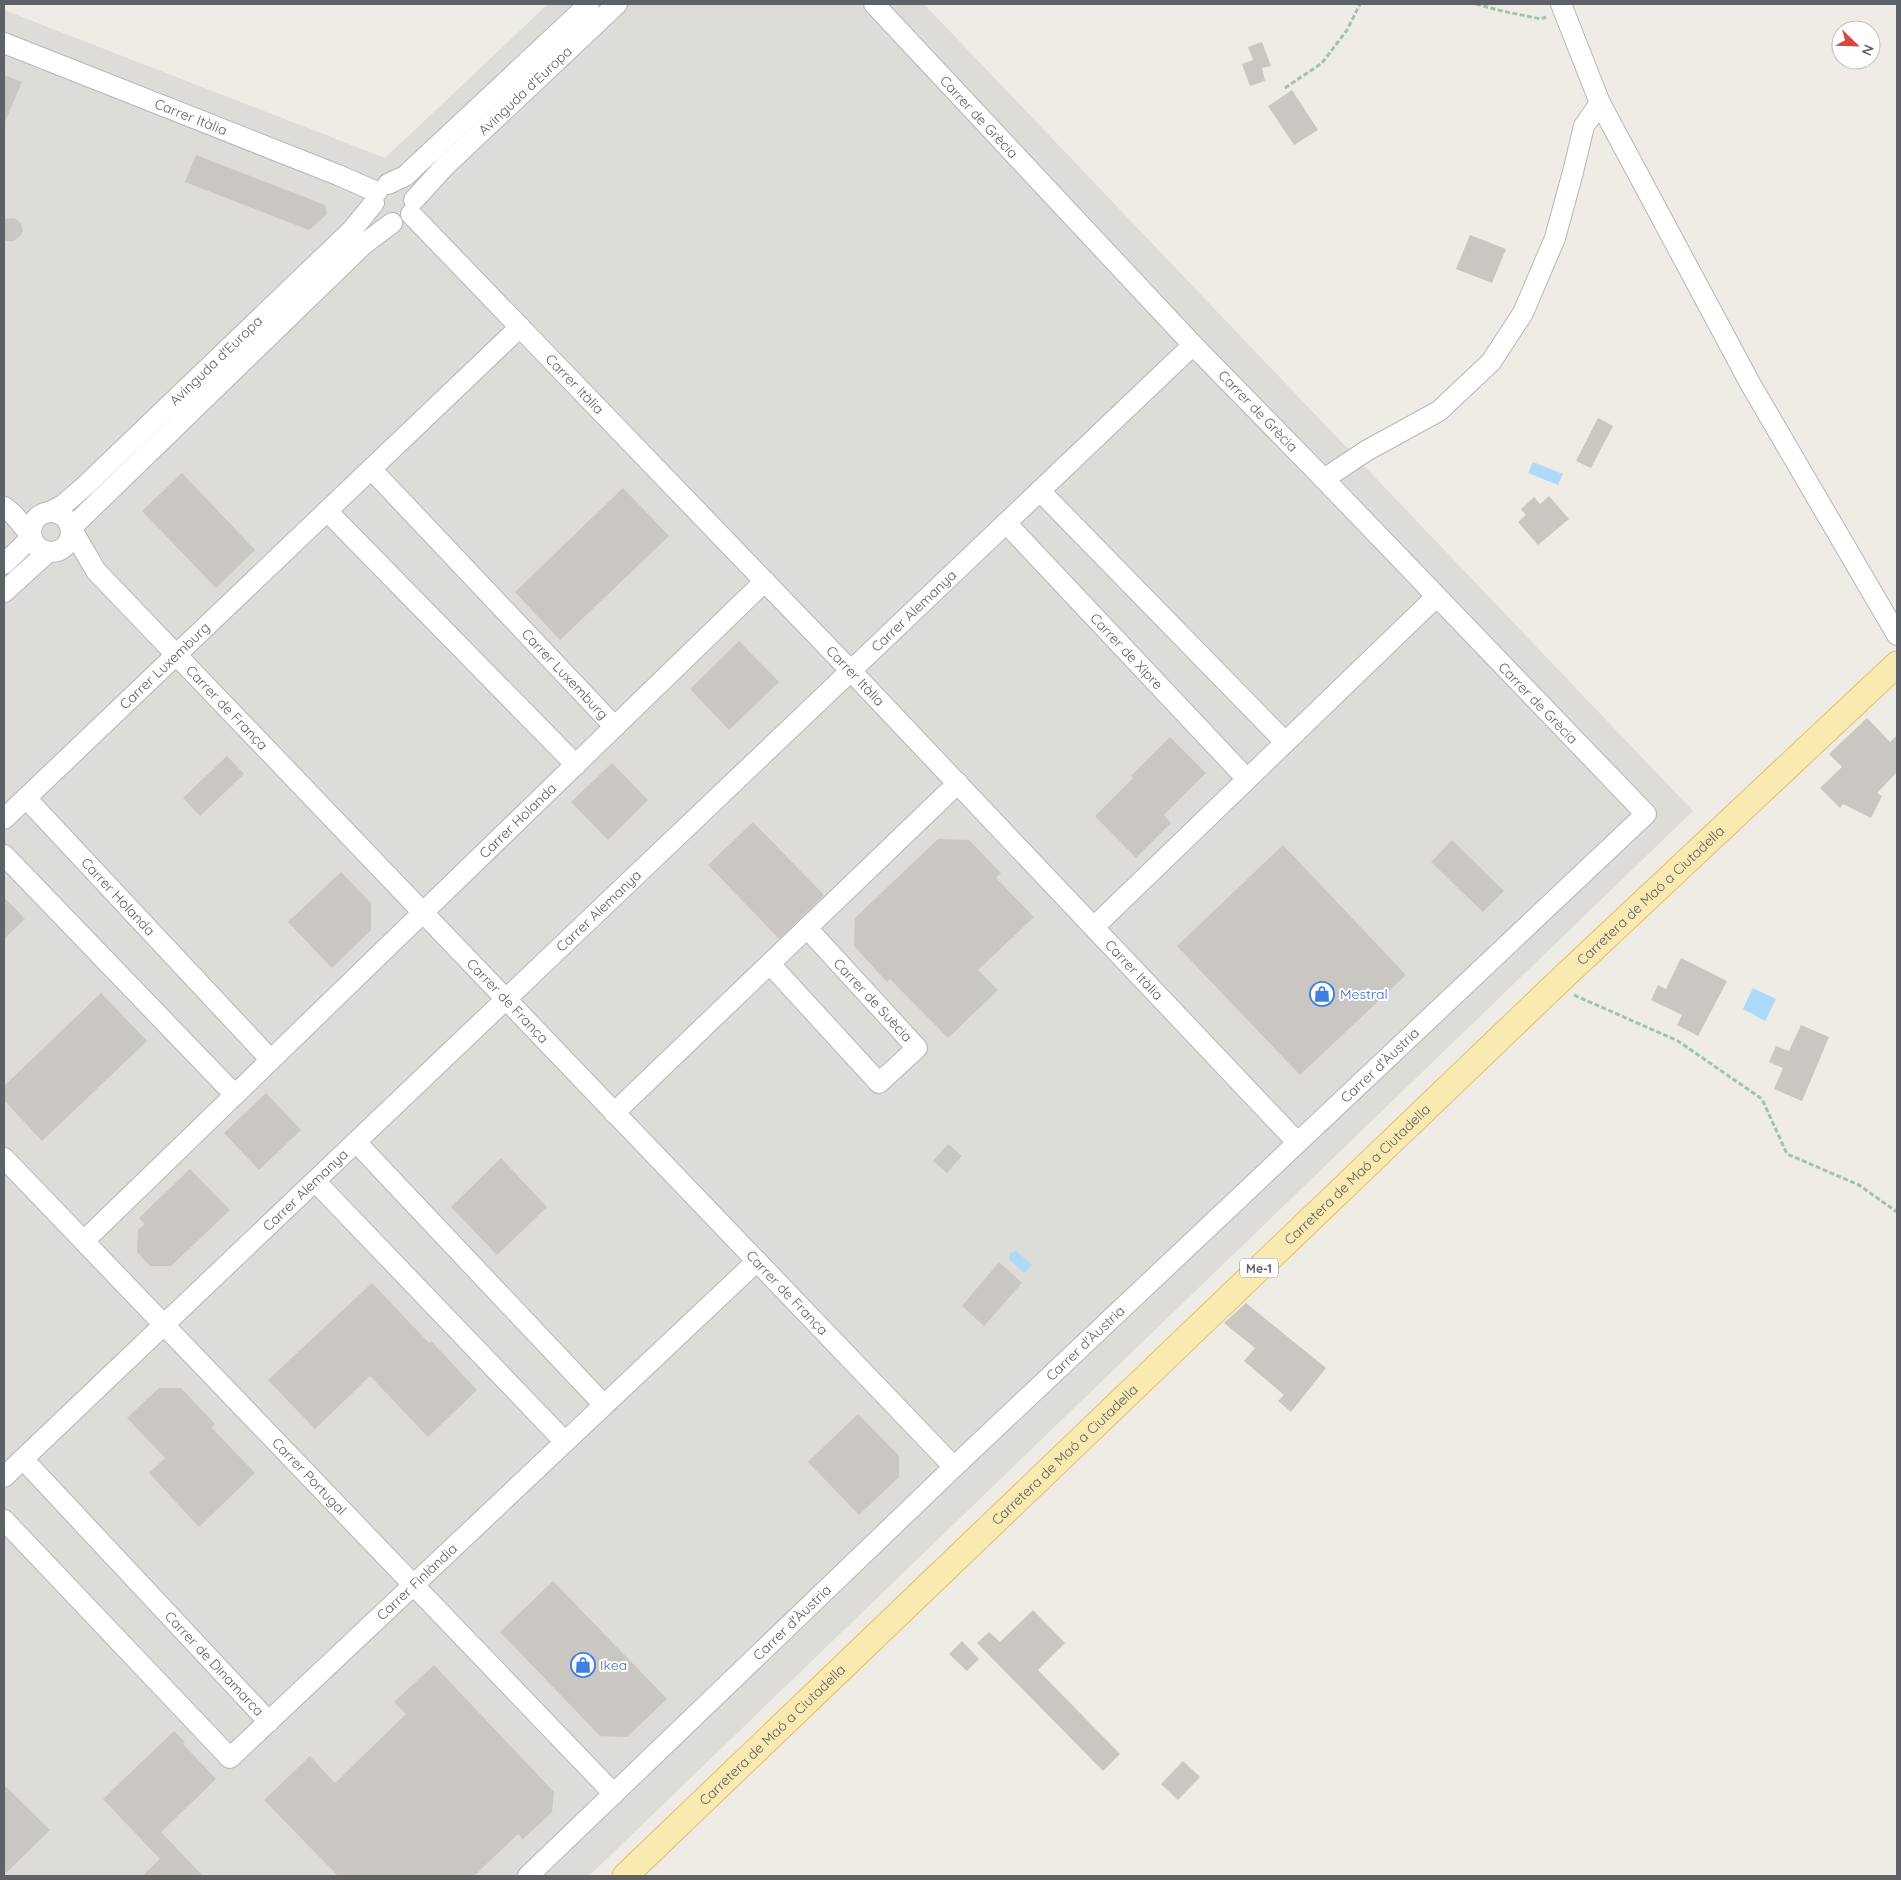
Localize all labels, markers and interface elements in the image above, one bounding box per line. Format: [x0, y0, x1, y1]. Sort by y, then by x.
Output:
north arrow [1831, 20, 1881, 70]
street label: Avinguda d'Europa [474, 42, 576, 139]
text: N [1858, 42, 1878, 58]
street label: Carrer de Grècia [936, 72, 1022, 162]
street label: Carrer Itàlia [152, 94, 230, 139]
street label: Avinguda d'Europa [165, 312, 266, 409]
street label: Carrer Itàlia [542, 350, 608, 418]
street label: Carrer de Grècia [1214, 366, 1302, 456]
street label: Carrer Alemanya [867, 566, 960, 656]
street label: Carrer de Xipre [1086, 609, 1167, 693]
street label: Carrer Luxemburg [116, 618, 214, 713]
street label: Carrer Luxemburg [518, 625, 612, 723]
street label: Carrer Itàlia [822, 642, 888, 710]
street label: Carrer de Grècia [1494, 658, 1582, 748]
street label: Carrer de França [182, 661, 272, 754]
street label: Carrer Holanda [475, 779, 560, 862]
street label: Carretera de Maó a Ciutadella [1573, 822, 1728, 969]
street label: Carrer Holanda [77, 854, 159, 939]
street label: Carrer Alemanya [552, 866, 645, 956]
street label: Carrer Itàlia [1101, 936, 1167, 1004]
street label: Carrer de Suècia [830, 954, 916, 1046]
street label: Carrer de França [463, 955, 553, 1047]
shop icon: Mestral [1309, 981, 1335, 1007]
place label: Mestral [1340, 985, 1388, 1003]
street label: Carrer d'Àustria [1337, 1024, 1423, 1107]
street label: Carretera de Maó a Ciutadella [1280, 1100, 1434, 1249]
street label: Carrer Alemanya [259, 1145, 352, 1235]
street label: Carrer de França [742, 1246, 832, 1339]
road number: Me-1 [1240, 1258, 1278, 1278]
street label: Carrer d'Àustria [1042, 1302, 1128, 1385]
street label: Carretera de Maó a Ciutadella [988, 1380, 1142, 1529]
street label: Carrer Portugal [268, 1434, 350, 1519]
street label: Carrer Finlàndia [373, 1540, 461, 1624]
street label: Carrer d'Àustria [749, 1581, 835, 1664]
street label: Carrer de Dinamarca [161, 1607, 268, 1720]
shop icon: Ikea [570, 1652, 596, 1678]
place label: Ikea [600, 1656, 627, 1674]
street label: Carretera de Maó a Ciutadella [695, 1661, 849, 1809]

